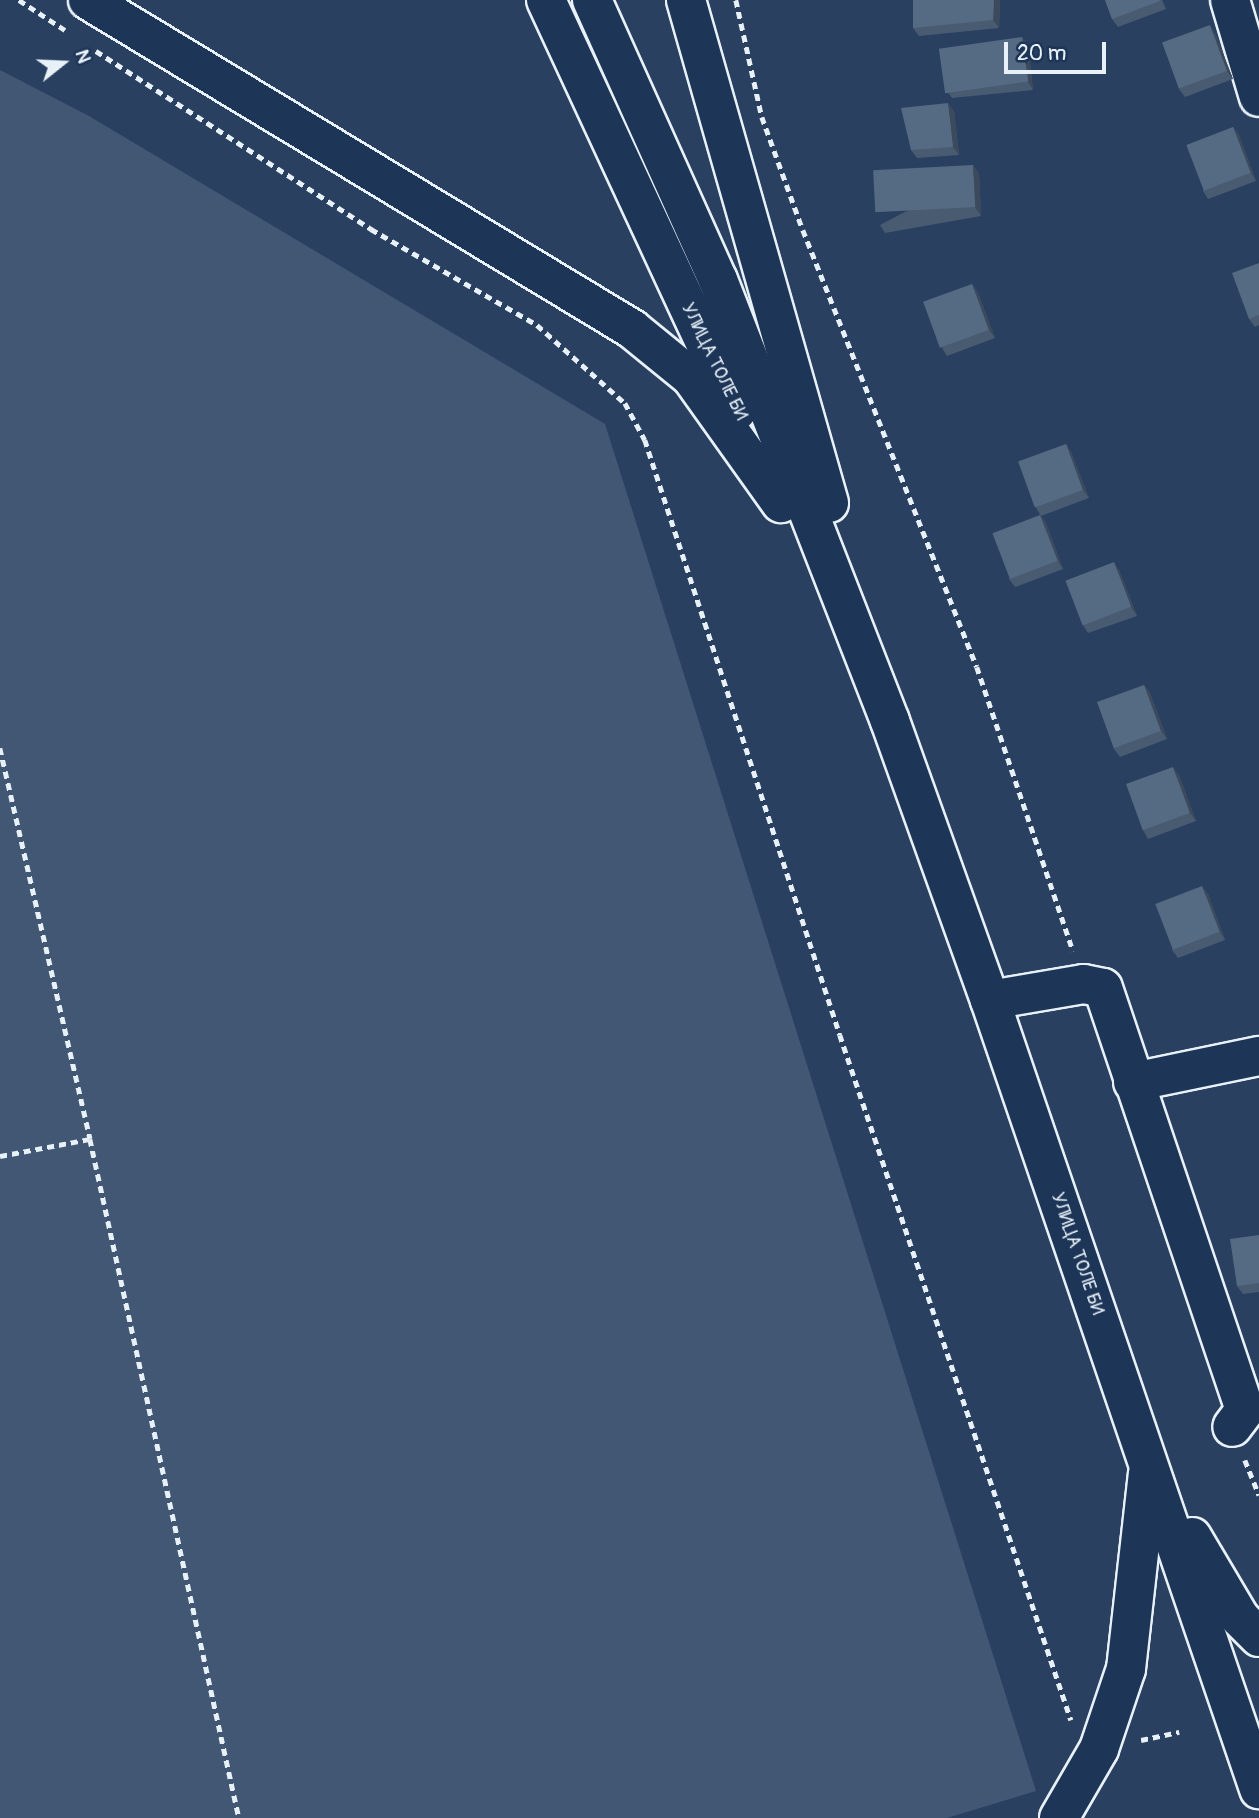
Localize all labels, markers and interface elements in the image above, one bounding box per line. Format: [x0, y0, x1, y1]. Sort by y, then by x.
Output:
north arrow [28, 28, 98, 98]
scale bar [1007, 28, 1108, 72]
text: 20 m [1017, 40, 1066, 67]
text: N [70, 47, 96, 66]
street label: УЛИЦА ТОЛЕ БИ [676, 300, 752, 424]
street label: УЛИЦА ТОЛЕ БИ [1046, 1190, 1108, 1318]

